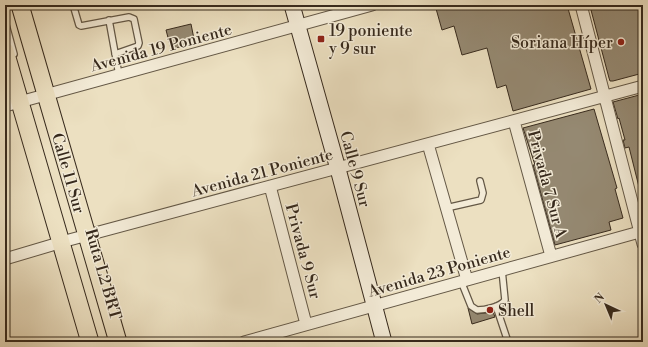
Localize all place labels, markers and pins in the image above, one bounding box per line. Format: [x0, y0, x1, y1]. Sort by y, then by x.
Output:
place label: 19 poniente y 9 sur [328, 21, 413, 59]
place label: Soriana Híper [511, 33, 613, 53]
marker: 19 poniente y 9 sur [316, 34, 326, 44]
marker: Soriana Híper [616, 37, 626, 47]
place label: Shell [498, 301, 535, 321]
marker: Shell [485, 305, 495, 315]

